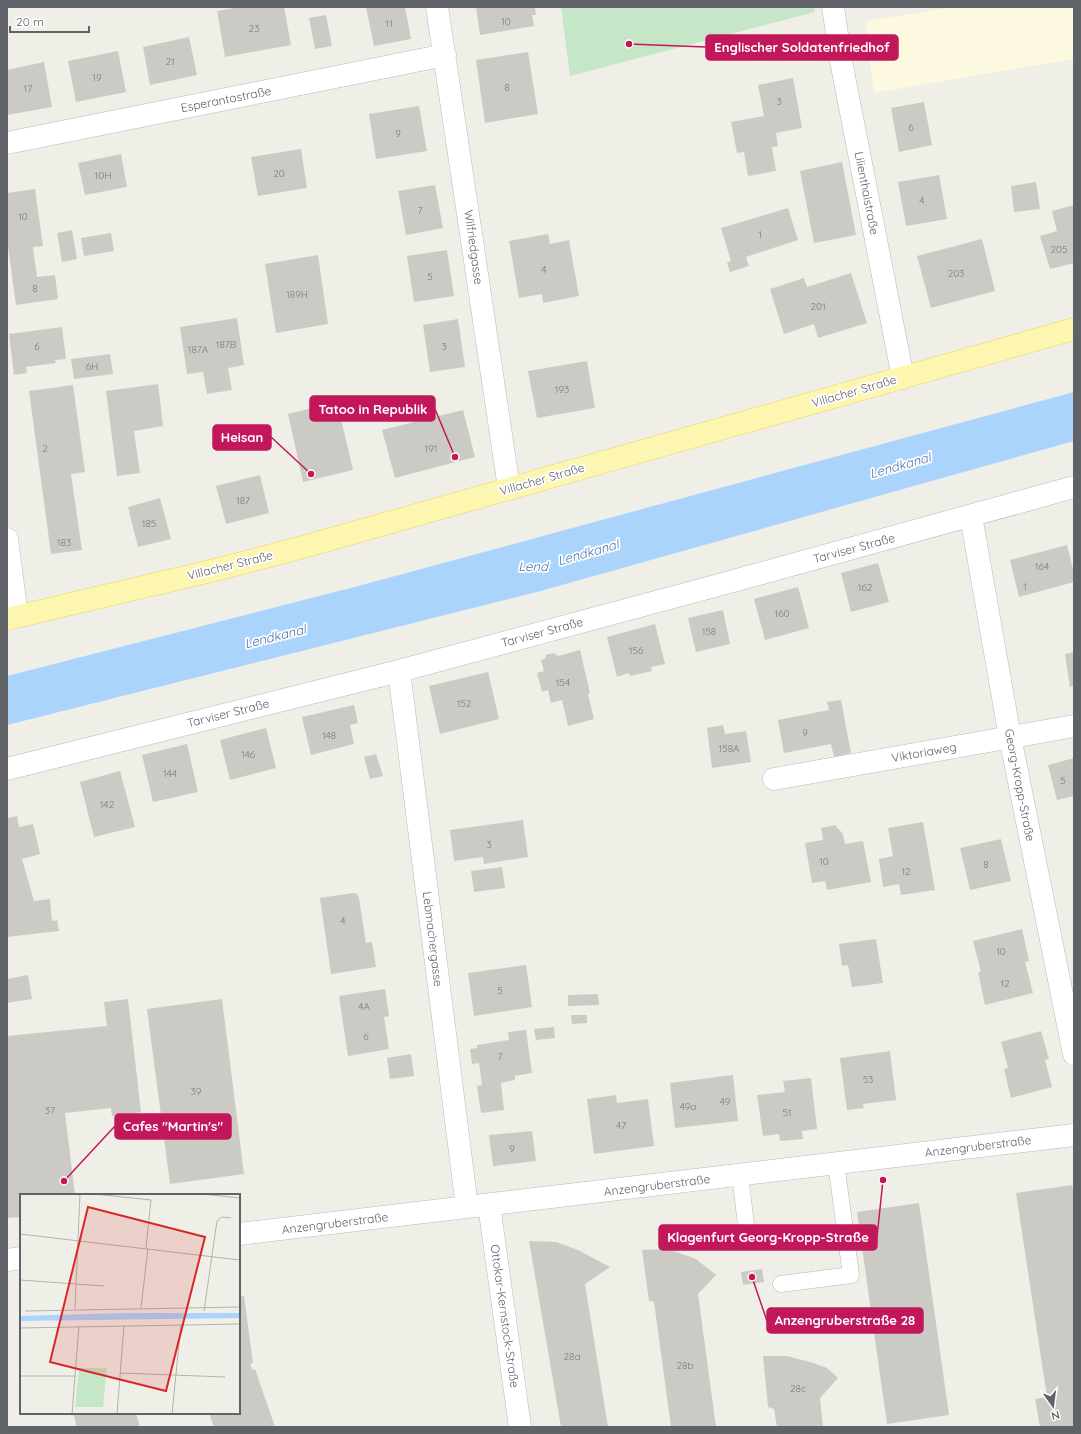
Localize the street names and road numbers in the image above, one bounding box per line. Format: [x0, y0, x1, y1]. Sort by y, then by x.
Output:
street label: Esperantostraße [179, 83, 273, 115]
street label: Lilienthalstraße [852, 150, 882, 236]
street label: Wilfriedgasse [461, 209, 487, 286]
street label: Villacher Straße [810, 372, 898, 410]
street label: Villacher Straße [498, 460, 586, 498]
street label: Tarviser Straße [811, 530, 897, 566]
street label: Villacher Straße [186, 547, 275, 583]
street label: Tarviser Straße [499, 614, 585, 650]
street label: Tarviser Straße [185, 695, 271, 730]
street label: Georg-Kropp-Straße [1002, 727, 1038, 843]
street label: Viktoriaweg [890, 739, 958, 765]
street label: Lebmachergasse [420, 891, 446, 988]
street label: Anzengruberstraße [924, 1132, 1032, 1160]
street label: Anzengruberstraße [603, 1171, 711, 1199]
street label: Anzengruberstraße [281, 1209, 389, 1237]
street label: Ottokar-Kernstock-Straße [488, 1243, 523, 1389]

